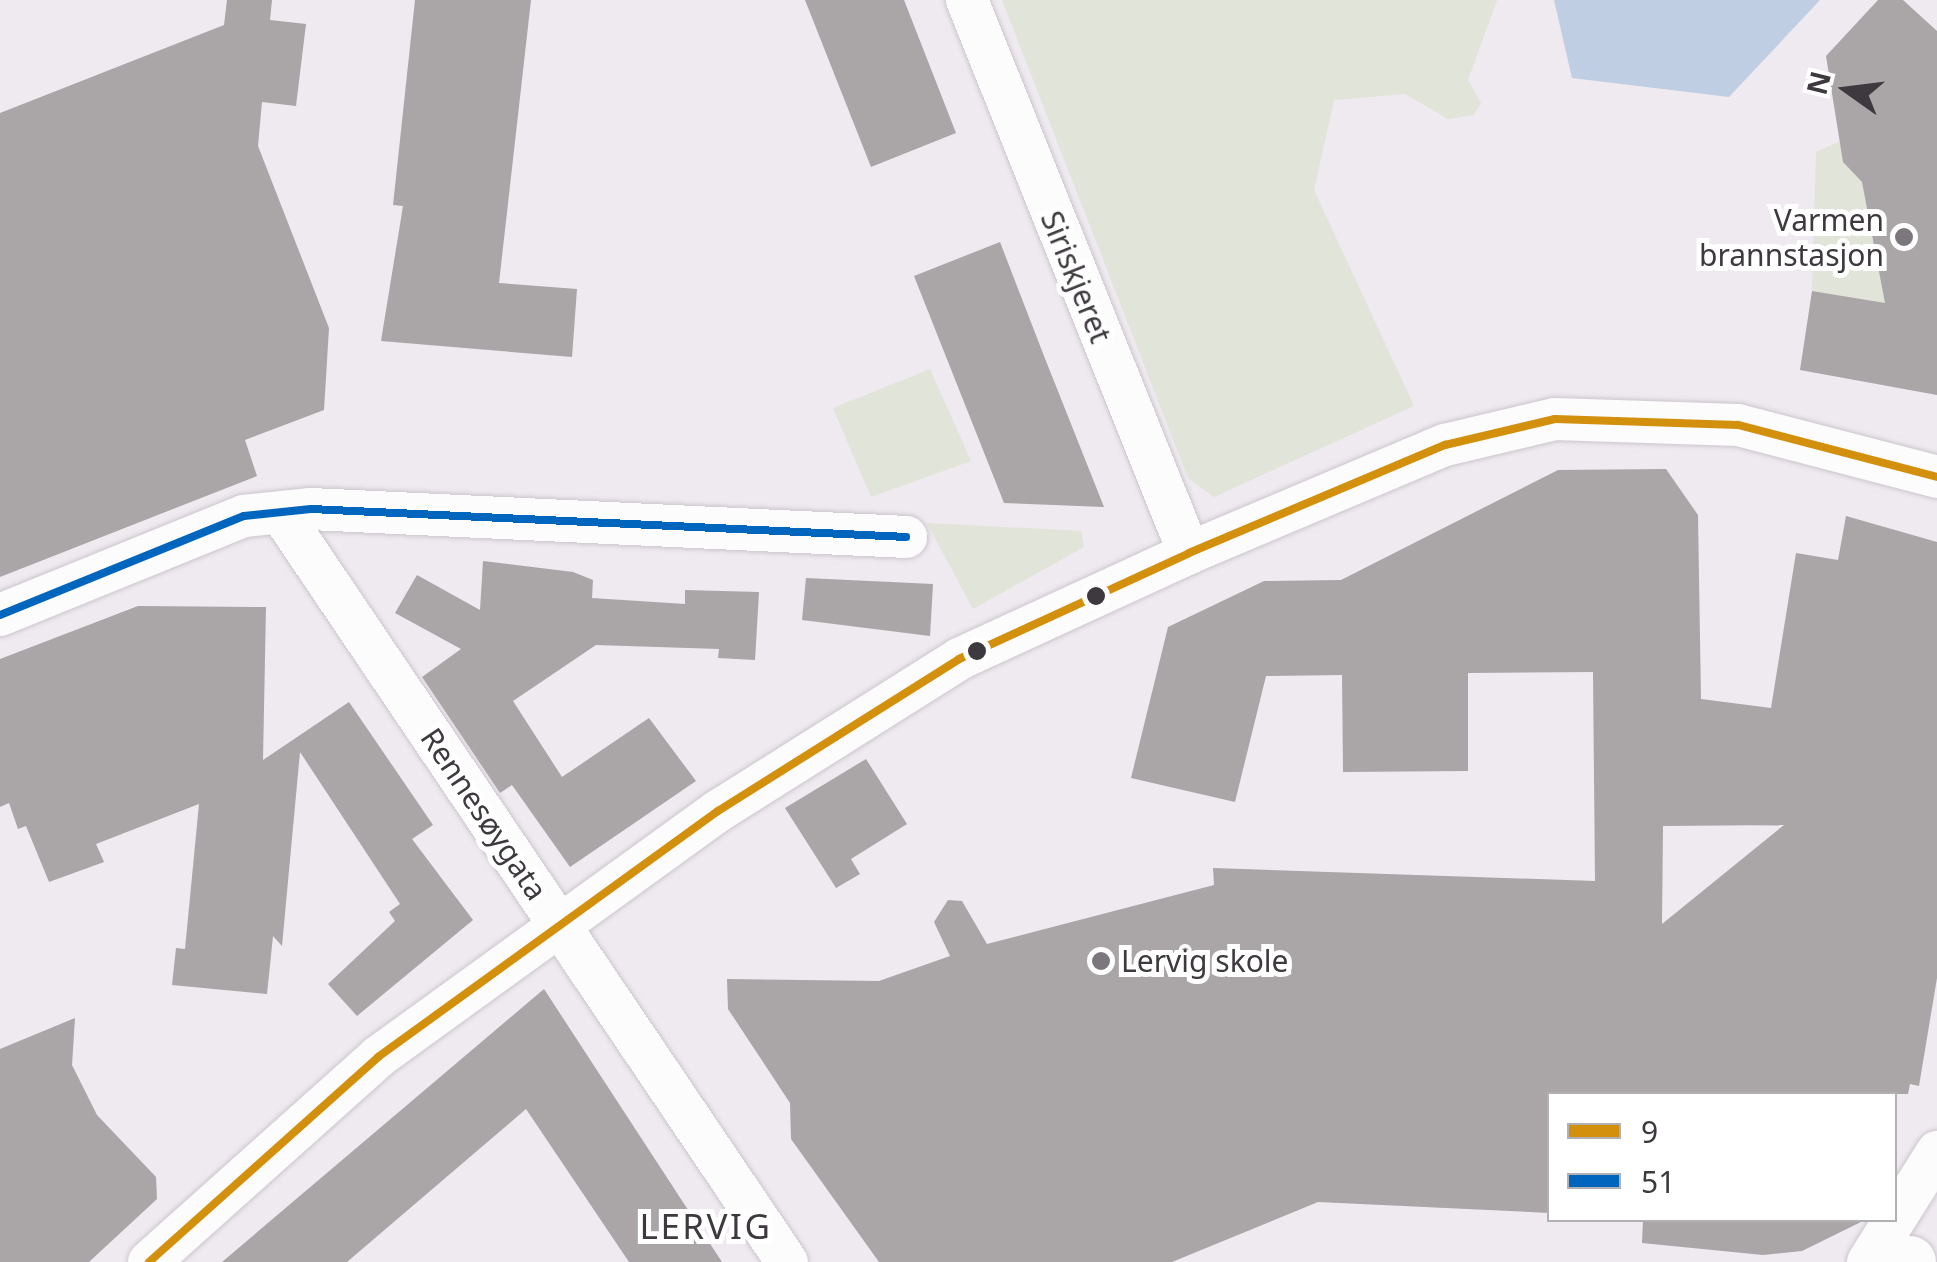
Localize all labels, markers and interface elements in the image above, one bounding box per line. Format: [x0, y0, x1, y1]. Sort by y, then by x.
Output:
north arrow [1797, 40, 1897, 140]
text: N [1797, 67, 1839, 98]
place label: Varmen brannstasjon [1699, 202, 1884, 272]
street label: Siriskjeret [1033, 206, 1119, 348]
marker: Varmen brannstasjon [1893, 226, 1915, 248]
unlabelled marker [1086, 586, 1106, 606]
unlabelled marker [967, 641, 987, 661]
street label: Rennesøygata [413, 721, 555, 907]
place label: Lervig skole [1121, 943, 1288, 979]
marker: Lervig skole [1090, 950, 1112, 972]
legend [1547, 1092, 1897, 1222]
text: 9 [1641, 1111, 1658, 1152]
text: 51 [1641, 1161, 1675, 1202]
district label: LERVIG [640, 1205, 772, 1247]

